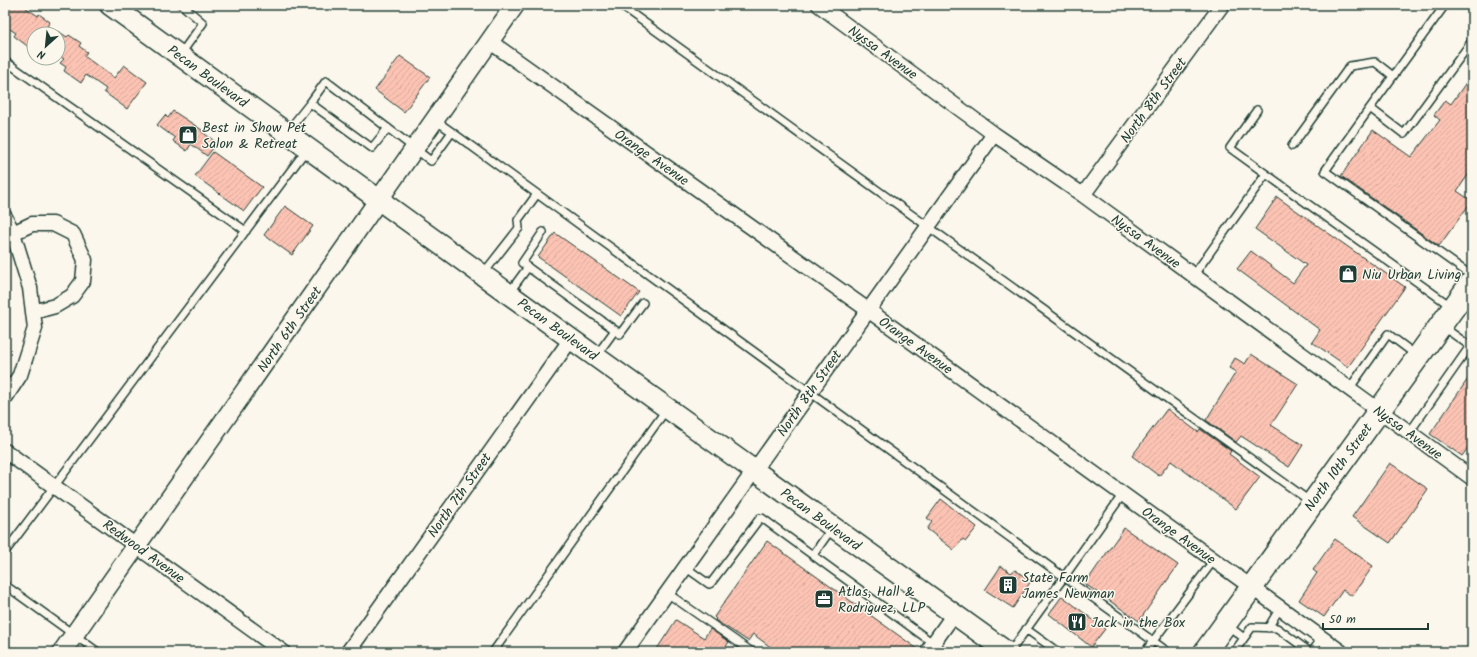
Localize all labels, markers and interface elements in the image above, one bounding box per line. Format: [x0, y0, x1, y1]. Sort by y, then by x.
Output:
street label: Nyssa Avenue [843, 20, 922, 86]
north arrow [26, 26, 66, 66]
street label: Pecan Boulevard [162, 40, 253, 114]
text: N [35, 44, 49, 64]
street label: North 8th Street [1115, 53, 1193, 148]
place label: Best in Show Pet Salon & Retreat [202, 117, 307, 155]
shop icon: Best in Show Pet Salon & Retreat [177, 124, 199, 146]
street label: Orange Avenue [609, 124, 694, 192]
street label: Nyssa Avenue [1106, 209, 1185, 275]
shop icon: Niu Urban Living [1337, 263, 1359, 285]
place label: Niu Urban Living [1362, 264, 1461, 286]
street label: North 6th Street [252, 282, 328, 377]
street label: Pecan Boulevard [512, 293, 603, 367]
street label: Orange Avenue [874, 311, 958, 381]
street label: North 8th Street [772, 345, 848, 441]
street label: Nyssa Avenue [1368, 400, 1447, 466]
street label: North 10th Street [1299, 418, 1379, 516]
street label: North 7th Street [422, 448, 498, 543]
street label: Pecan Boulevard [775, 483, 866, 557]
street label: Orange Avenue [1137, 501, 1221, 571]
street label: Redwood Avenue [98, 514, 190, 590]
place label: State Farm James Newman [1022, 567, 1115, 605]
building icon: State Farm James Newman [997, 574, 1019, 596]
place label: Atlas, Hall & Rodriguez, LLP [838, 581, 925, 619]
office icon: Atlas, Hall & Rodriguez, LLP [813, 588, 835, 610]
scale bar [1323, 605, 1428, 631]
text: 50 m [1329, 610, 1356, 629]
restaurant icon: Jack in the Box [1066, 611, 1088, 633]
place label: Jack in the Box [1091, 612, 1186, 634]

